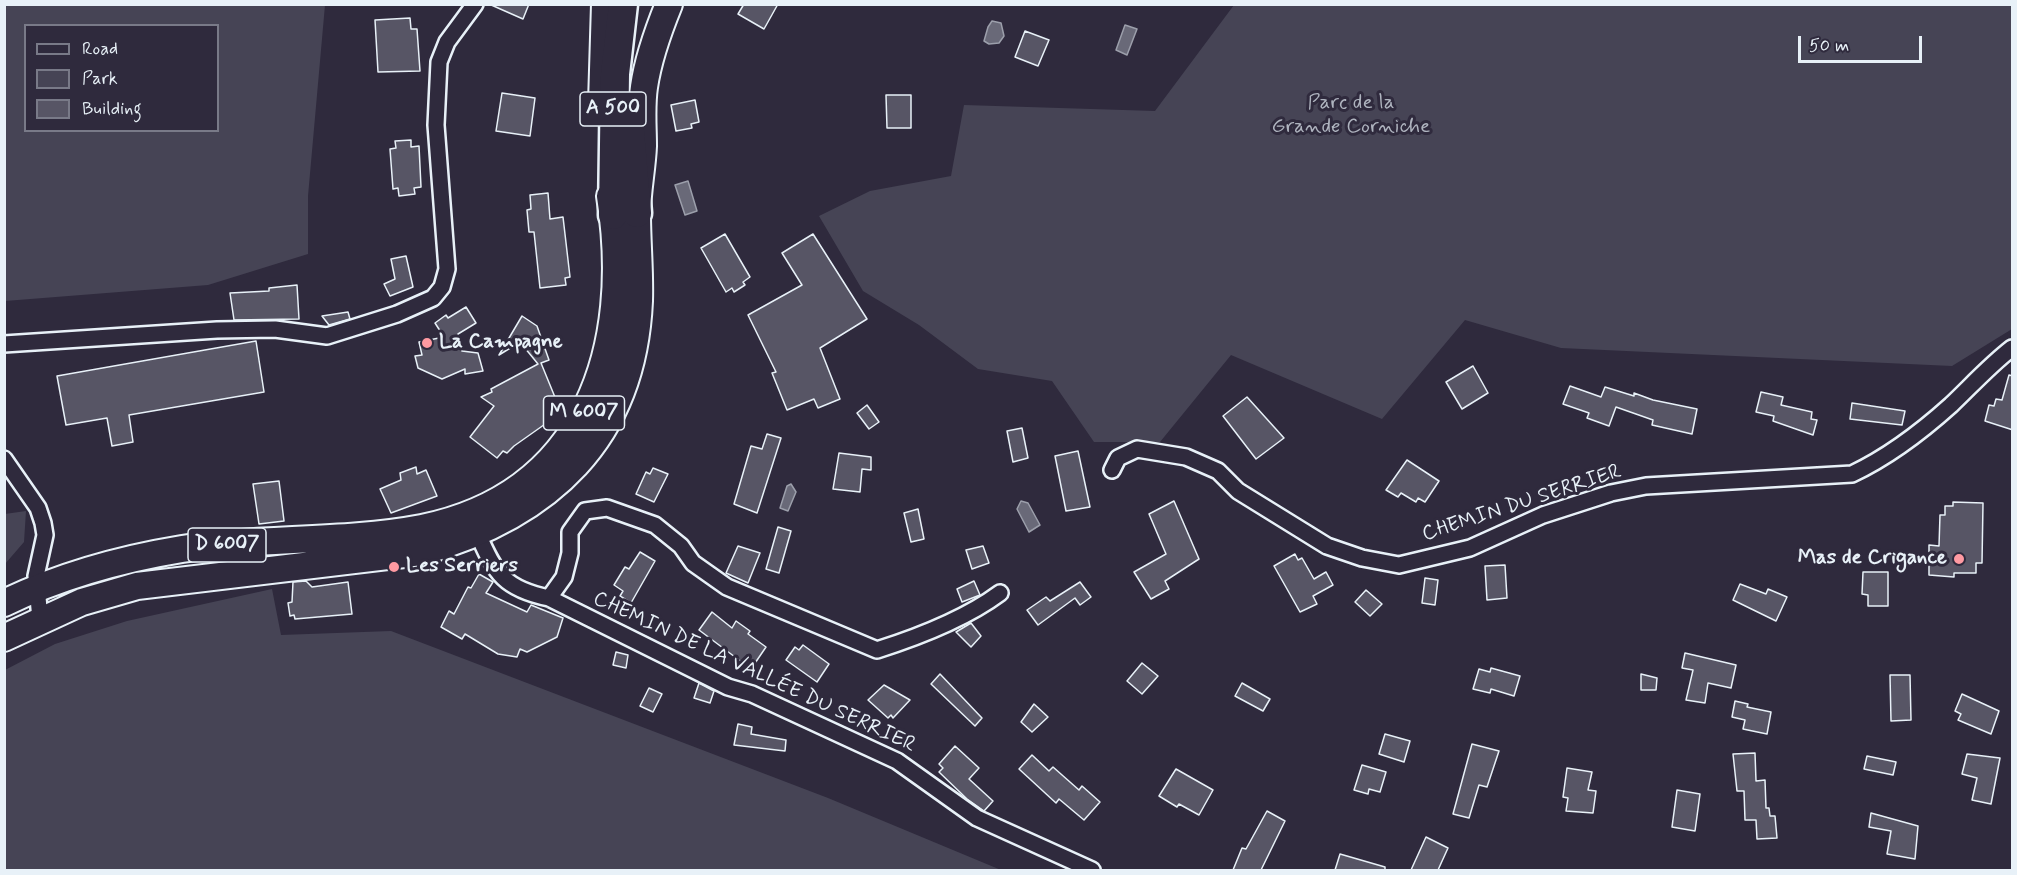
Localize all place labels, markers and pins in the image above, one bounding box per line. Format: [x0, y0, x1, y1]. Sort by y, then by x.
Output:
place label: La Campagne [439, 330, 563, 356]
marker: La Campagne [420, 336, 434, 350]
place label: Mas de Crigance [1798, 546, 1947, 572]
marker: Mas de Crigance [1952, 552, 1966, 566]
place label: Les Serriers [406, 554, 518, 580]
marker: Les Serriers [387, 560, 401, 574]

